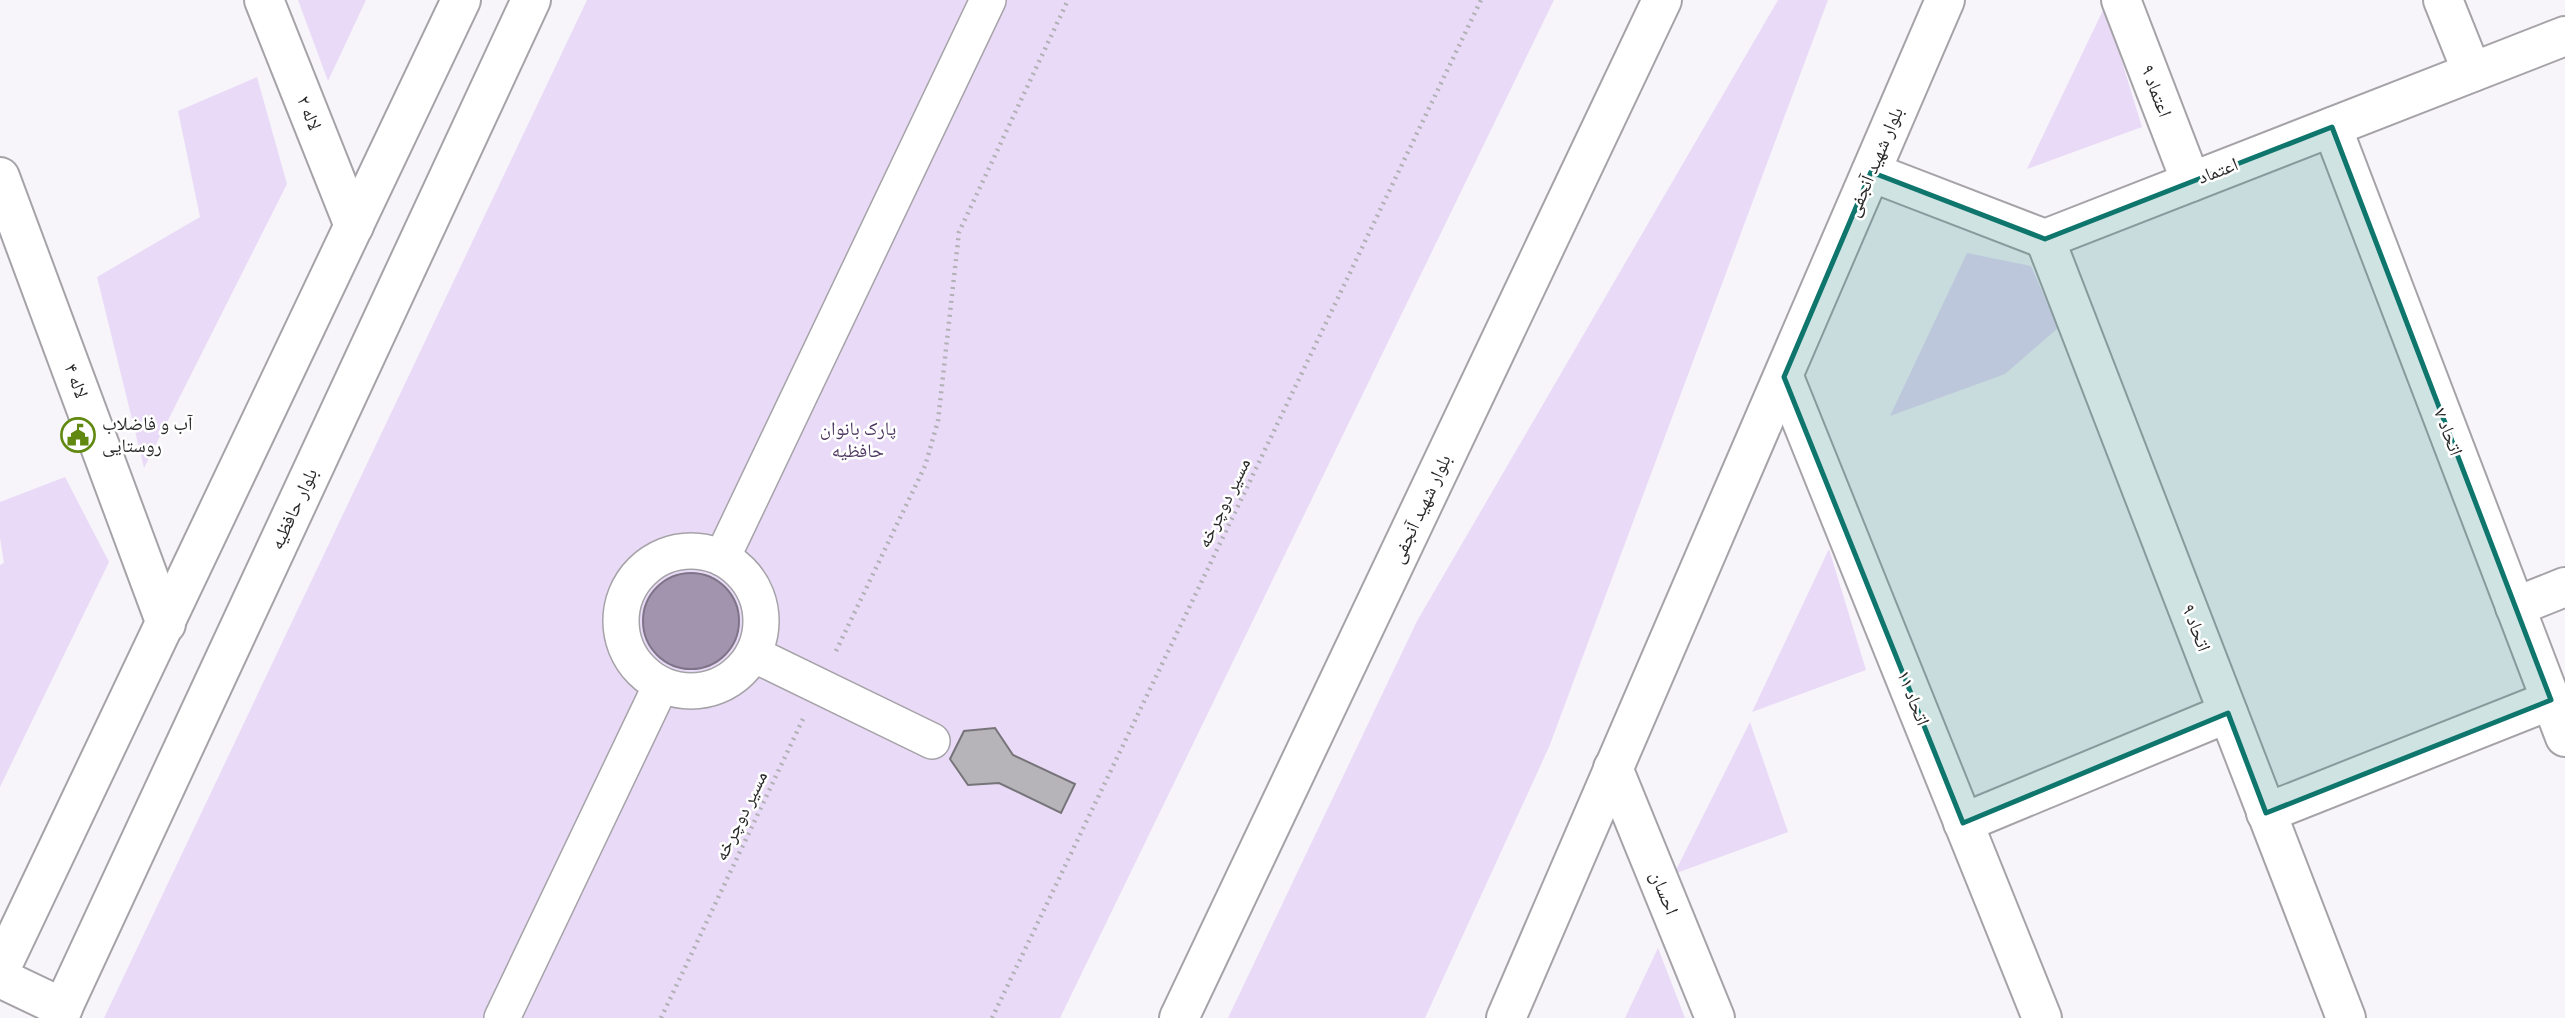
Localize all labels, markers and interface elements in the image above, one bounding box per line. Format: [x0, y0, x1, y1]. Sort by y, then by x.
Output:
street label: اعتماد ۹ [2135, 61, 2177, 121]
street label: لاله ۲ [291, 92, 327, 134]
street label: بلوار شهید آنجفی [1841, 103, 1909, 221]
street label: اعتماد [2194, 152, 2242, 190]
street label: لاله ۴ [59, 360, 93, 402]
street label: اتحاد ۷ [2428, 405, 2468, 459]
place label: آب و فاضلاب روستایی [102, 412, 194, 458]
public building icon: آب و فاضلاب روستایی [59, 416, 97, 454]
park label: پارک بانوان حافظیه [820, 417, 896, 463]
street label: بلوار شهید آنجفی [1385, 451, 1457, 567]
street label: مسیر دوچرخه [1192, 454, 1256, 552]
street label: بلوار حافظیه [265, 464, 323, 554]
street label: اتحاد ۹ [2176, 601, 2216, 655]
street label: اتحاد ۱۱ [1891, 667, 1935, 729]
street label: مسیر دوچرخه [709, 767, 773, 865]
street label: احسان [1644, 868, 1684, 918]

